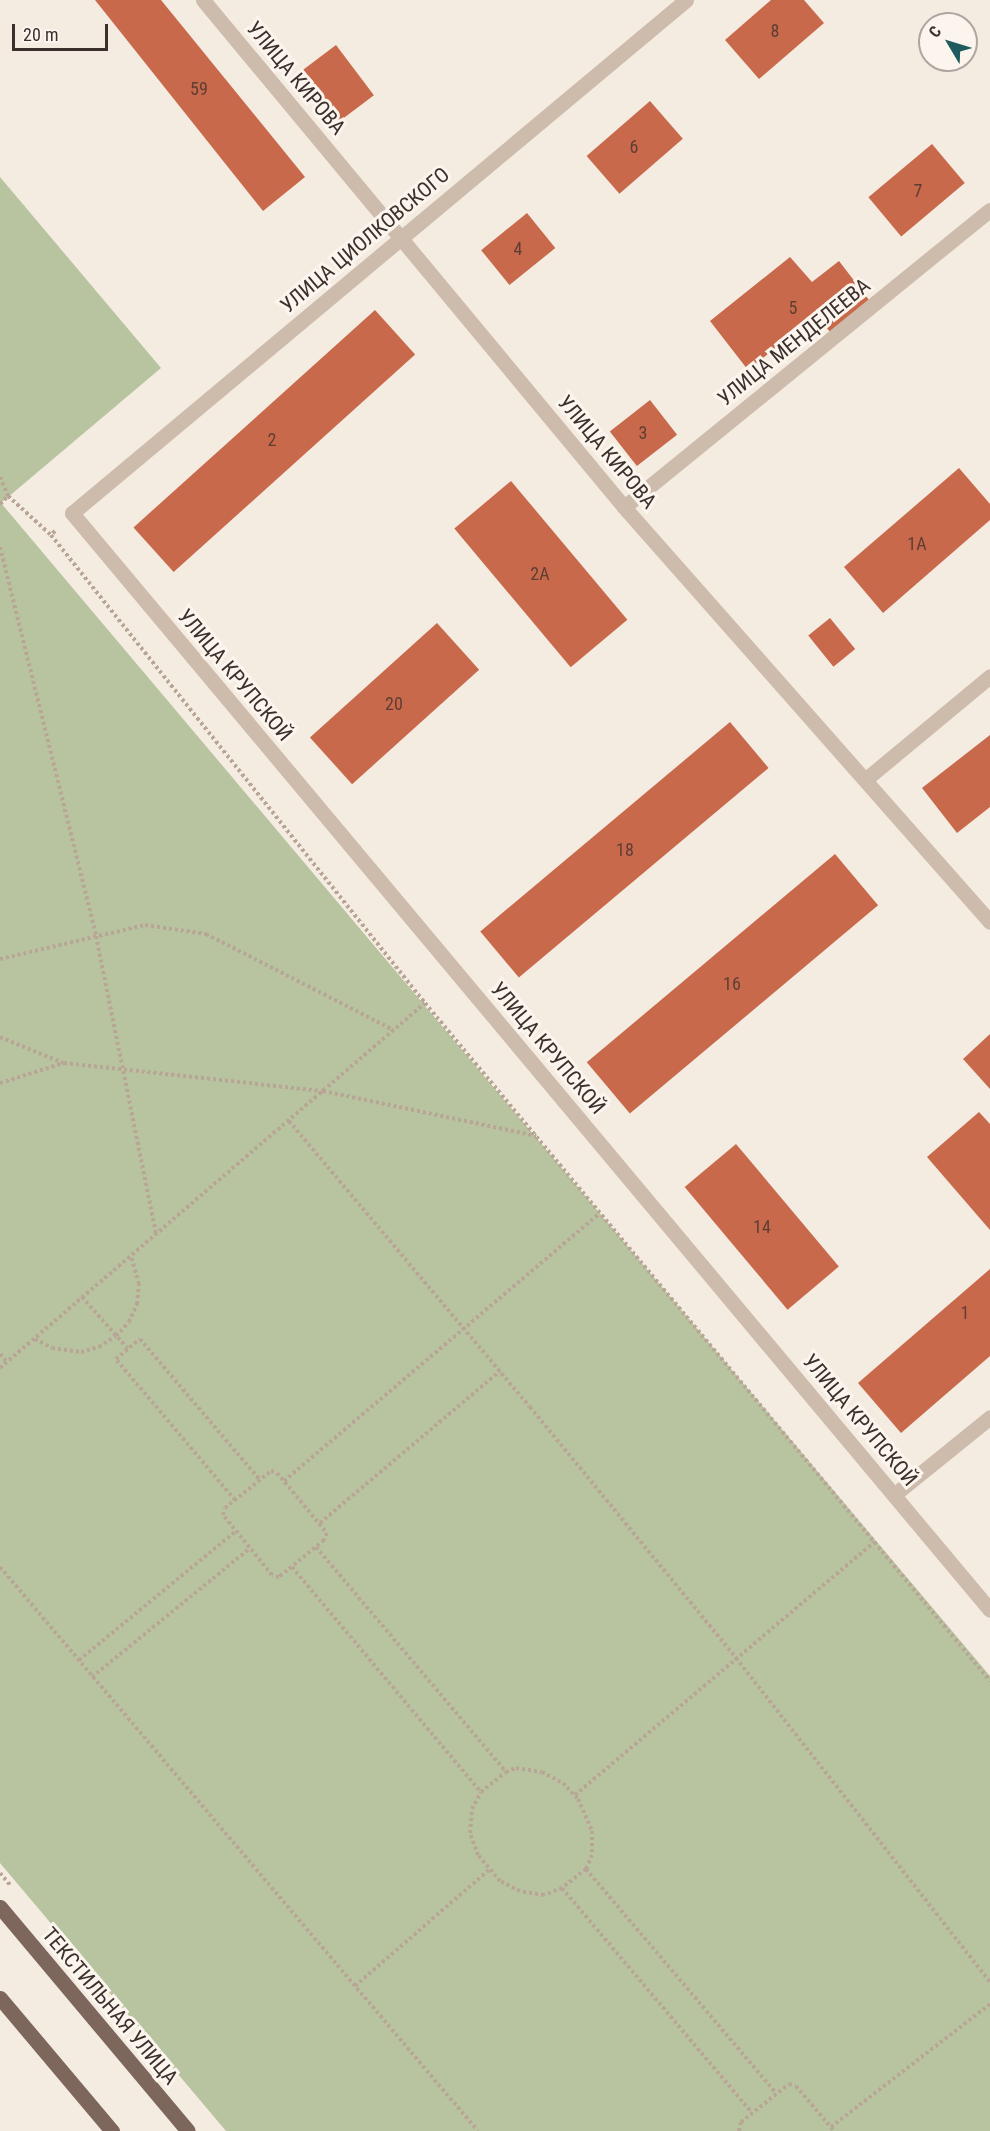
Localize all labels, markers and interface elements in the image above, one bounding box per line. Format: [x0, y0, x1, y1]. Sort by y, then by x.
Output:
scale bar [15, 12, 111, 50]
north arrow [918, 12, 978, 72]
street label: УЛИЦА КИРОВА [241, 16, 351, 140]
house number: 8 [771, 20, 779, 42]
text: С [925, 22, 945, 41]
text: 20 m [23, 24, 58, 45]
house number: 59 [190, 78, 208, 100]
house number: 6 [630, 136, 638, 158]
street label: УЛИЦА ЦИОЛКОВСКОГО [275, 162, 455, 318]
house number: 7 [914, 180, 922, 202]
house number: 4 [514, 238, 522, 260]
street label: УЛИЦА МЕНДЕЛЕЕВА [713, 273, 875, 411]
house number: 5 [789, 297, 797, 319]
street label: УЛИЦА КИРОВА [552, 390, 662, 514]
house number: 3 [639, 422, 647, 444]
house number: 2 [268, 429, 276, 451]
house number: 1А [907, 533, 927, 555]
house number: 2А [530, 563, 550, 585]
street label: УЛИЦА КРУПСКОЙ [173, 604, 297, 746]
house number: 20 [385, 693, 403, 715]
house number: 18 [616, 839, 634, 861]
house number: 16 [723, 973, 741, 995]
street label: УЛИЦА КРУПСКОЙ [486, 977, 610, 1119]
house number: 14 [753, 1216, 771, 1238]
house number: 1 [961, 1302, 969, 1324]
street label: УЛИЦА КРУПСКОЙ [798, 1349, 922, 1491]
street label: ТЕКСТИЛЬНАЯ УЛИЦА [37, 1922, 183, 2090]

